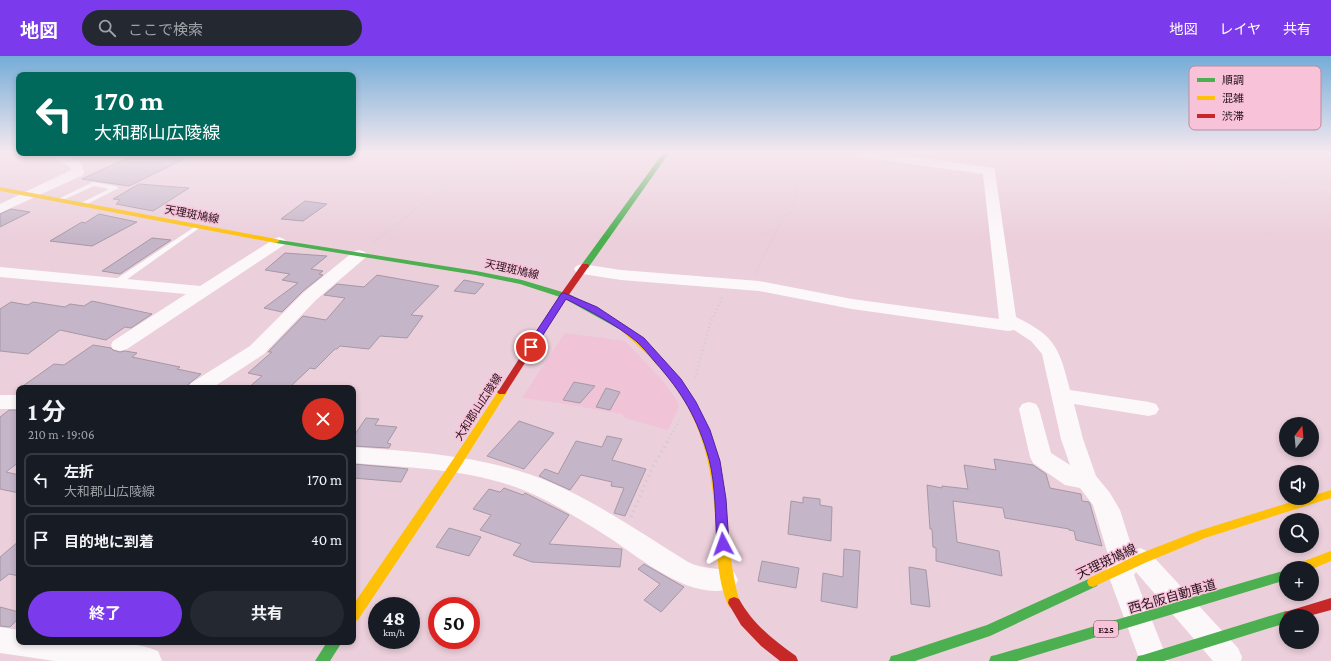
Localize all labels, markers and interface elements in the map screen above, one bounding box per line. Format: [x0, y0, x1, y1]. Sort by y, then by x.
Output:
search box [82, 10, 362, 46]
icon: search [96, 17, 118, 39]
text: 地図 [20, 20, 58, 41]
text: 地図 [1169, 21, 1197, 37]
text: レイヤ [1219, 21, 1261, 37]
text: 共有 [1283, 21, 1311, 37]
text: ここで検索 [128, 22, 203, 38]
legend [1189, 66, 1321, 130]
text: 順調 [1222, 74, 1244, 86]
text: 170 m [94, 85, 164, 116]
icon: left [28, 88, 80, 140]
text: 混雑 [1222, 92, 1244, 104]
text: 渋滞 [1222, 110, 1244, 122]
text: 大和郡山広陵線 [94, 123, 220, 143]
street label: 天理斑鳩線 [164, 203, 220, 225]
street label: 天理斑鳩線 [484, 257, 540, 281]
pin [514, 330, 548, 364]
icon: arrive [520, 336, 542, 358]
street label: 大和郡山広陵線 [452, 371, 504, 443]
text: 1 分 [28, 398, 66, 425]
button: close [302, 398, 344, 440]
north arrow [1279, 417, 1319, 457]
map controls [1279, 417, 1319, 649]
text: 210 m · 19:06 [28, 427, 95, 442]
text: 左折 [64, 464, 94, 480]
button: sound [1279, 465, 1319, 505]
icon: left [30, 469, 52, 491]
text: 170 m [307, 472, 342, 488]
text: 大和郡山広陵線 [64, 484, 155, 499]
button: search [1279, 513, 1319, 553]
position arrow [702, 523, 744, 565]
icon: arrive [30, 529, 52, 551]
text: 40 m [311, 532, 342, 548]
text: 目的地に到着 [64, 534, 154, 550]
street label: 天理斑鳩線 [1074, 541, 1139, 582]
button: + [1279, 561, 1319, 601]
street label: 西名阪自動車道 [1126, 577, 1218, 616]
button: 終了 [28, 591, 182, 637]
button: 共有 [190, 591, 344, 637]
speed limit sign: 50 [428, 597, 480, 649]
text: 48 [383, 607, 405, 629]
button: − [1279, 609, 1319, 649]
road number: E25 [1094, 621, 1118, 637]
text: km/h [383, 627, 405, 638]

